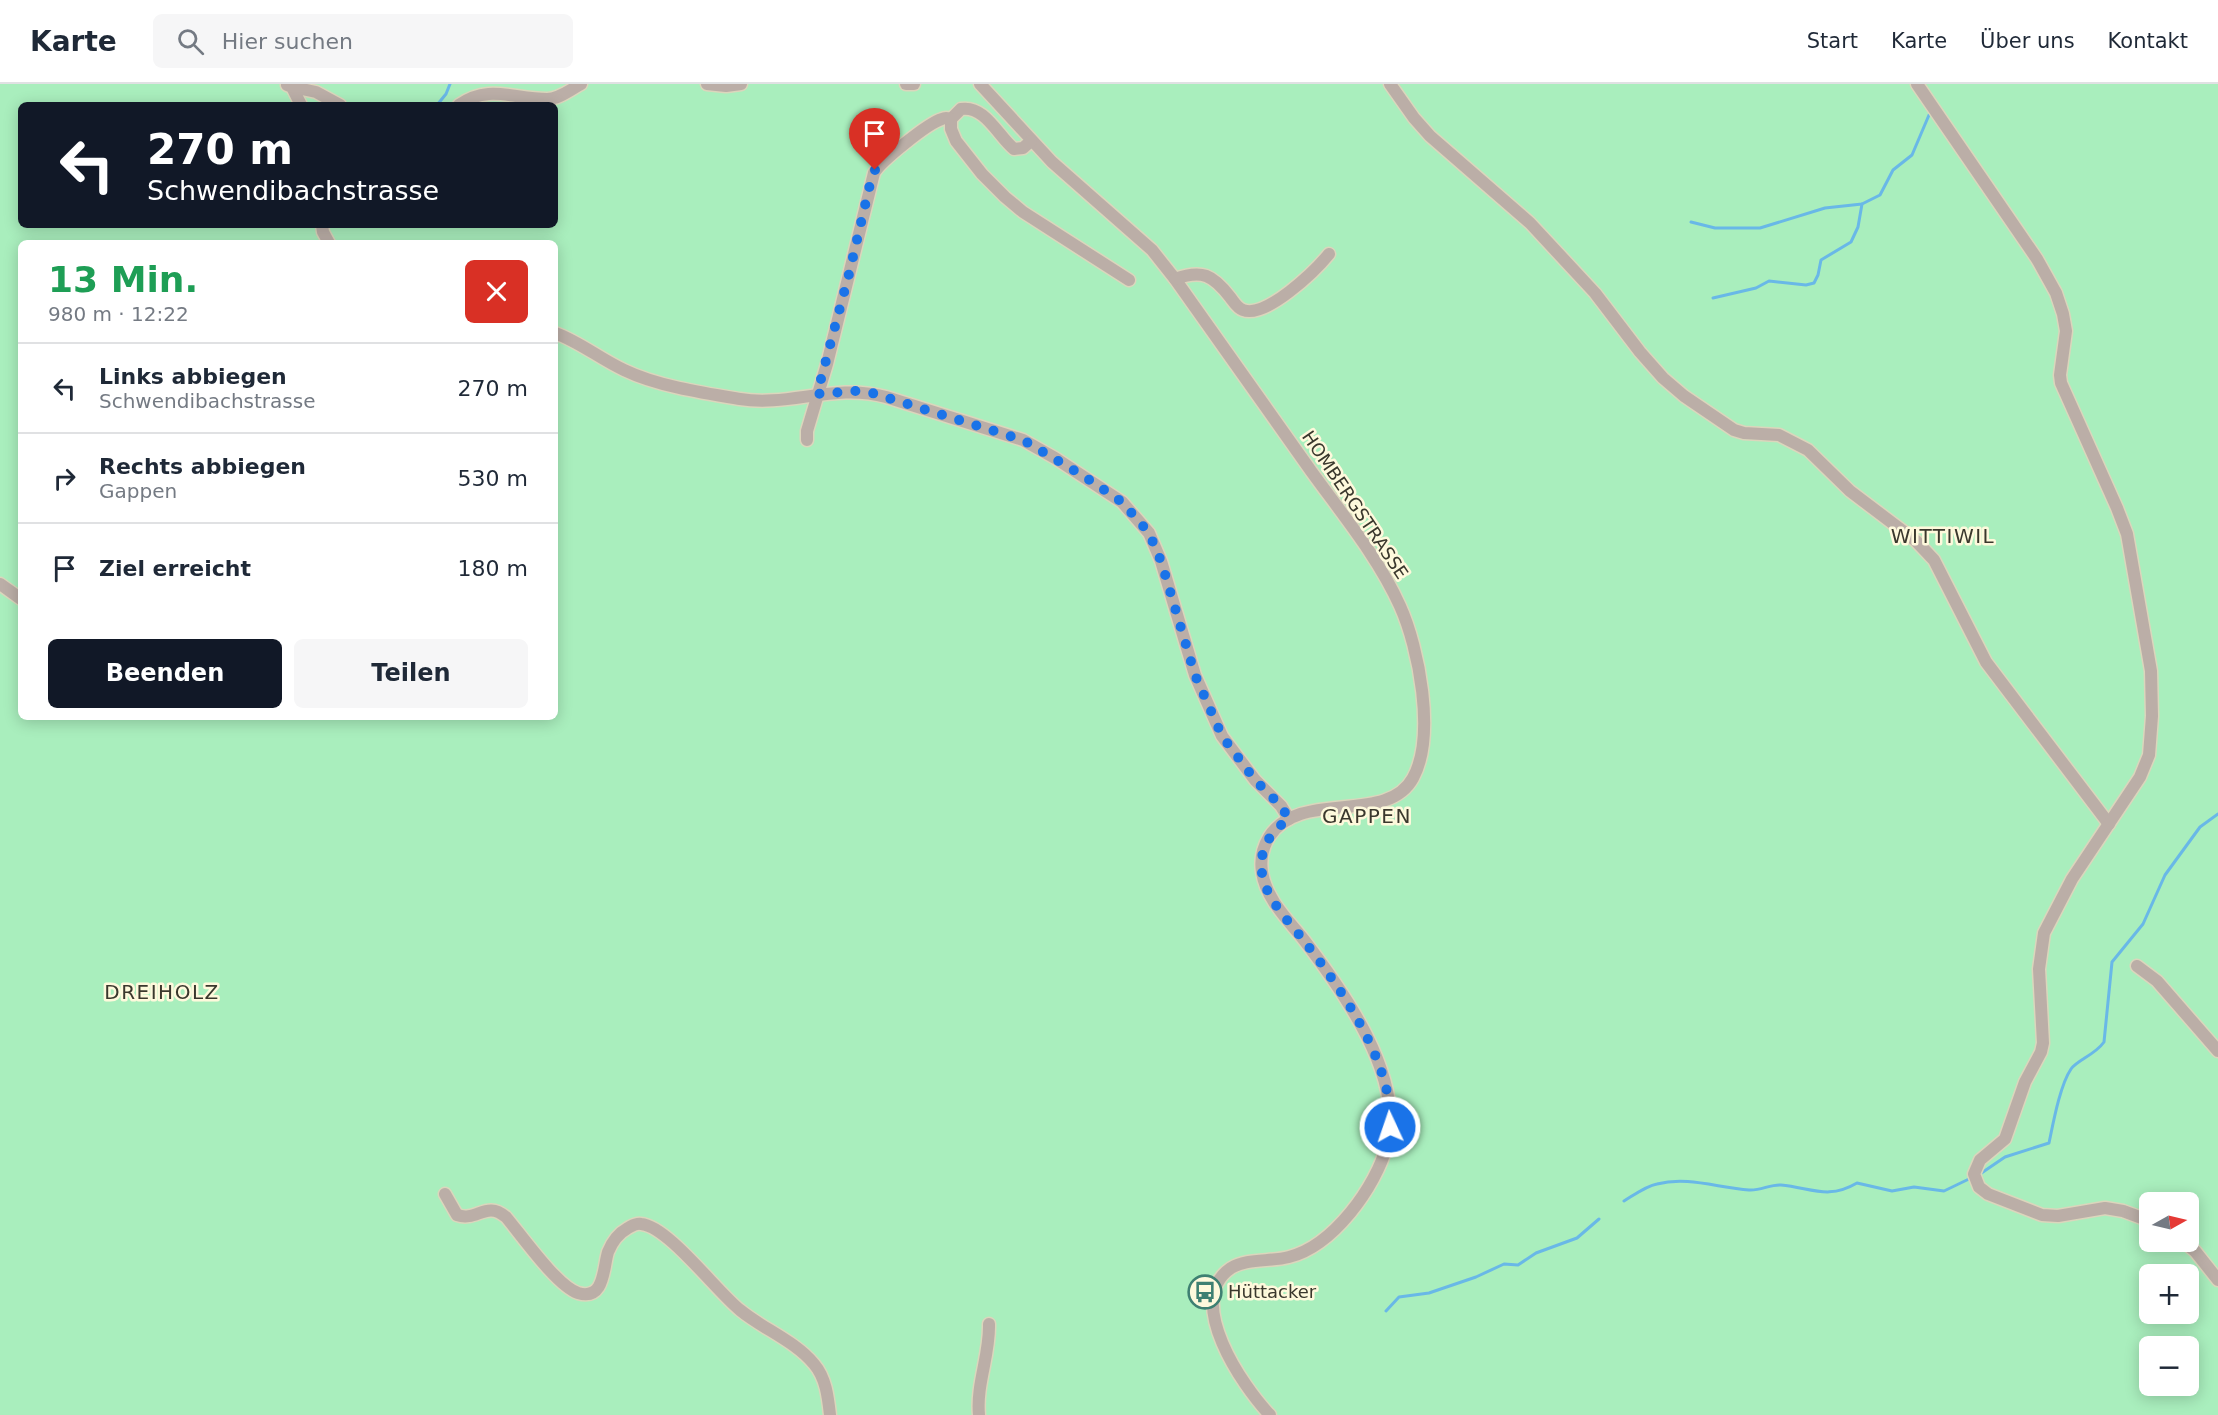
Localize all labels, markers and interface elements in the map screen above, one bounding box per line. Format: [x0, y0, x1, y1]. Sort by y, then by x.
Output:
search box [153, 14, 573, 68]
text: Karte [30, 25, 117, 58]
icon: search [174, 25, 207, 58]
text: Hier suchen [222, 29, 353, 54]
text: Start [1807, 29, 1858, 53]
text: Karte [1891, 29, 1947, 53]
text: Über uns [1980, 29, 2075, 53]
text: Kontakt [2108, 29, 2188, 53]
pin [849, 108, 900, 170]
icon: arrive [858, 117, 891, 150]
text: 270 m [147, 125, 293, 174]
icon: left [48, 126, 126, 204]
text: Schwendibachstrasse [147, 175, 439, 206]
text: 13 Min. [48, 259, 198, 300]
button: close [465, 260, 528, 323]
text: 980 m · 12:22 [48, 302, 189, 326]
text: Links abbiegen [99, 364, 287, 389]
icon: left [48, 372, 81, 405]
text: 270 m [458, 376, 528, 401]
text: Schwendibachstrasse [99, 389, 315, 413]
street label: HOMBERGSTRASSE [1298, 427, 1413, 583]
text: Rechts abbiegen [99, 454, 306, 479]
icon: right [48, 462, 81, 495]
text: 530 m [458, 466, 528, 491]
text: Gappen [99, 479, 177, 503]
district label: WITTIWIL [1891, 524, 1995, 548]
icon: arrive [48, 552, 81, 585]
text: Ziel erreicht [99, 556, 251, 581]
text: 180 m [458, 556, 528, 581]
button: Beenden [48, 639, 282, 708]
button: Teilen [294, 639, 528, 708]
district label: GAPPEN [1322, 804, 1412, 828]
district label: DREIHOLZ [104, 980, 220, 1004]
position arrow [1358, 1095, 1422, 1159]
north arrow [2139, 1192, 2199, 1252]
map controls [2139, 1192, 2199, 1396]
button: + [2139, 1264, 2199, 1324]
bus stop icon: Hüttacker [1187, 1274, 1223, 1310]
place label: Hüttacker [1228, 1281, 1317, 1302]
button: − [2139, 1336, 2199, 1396]

